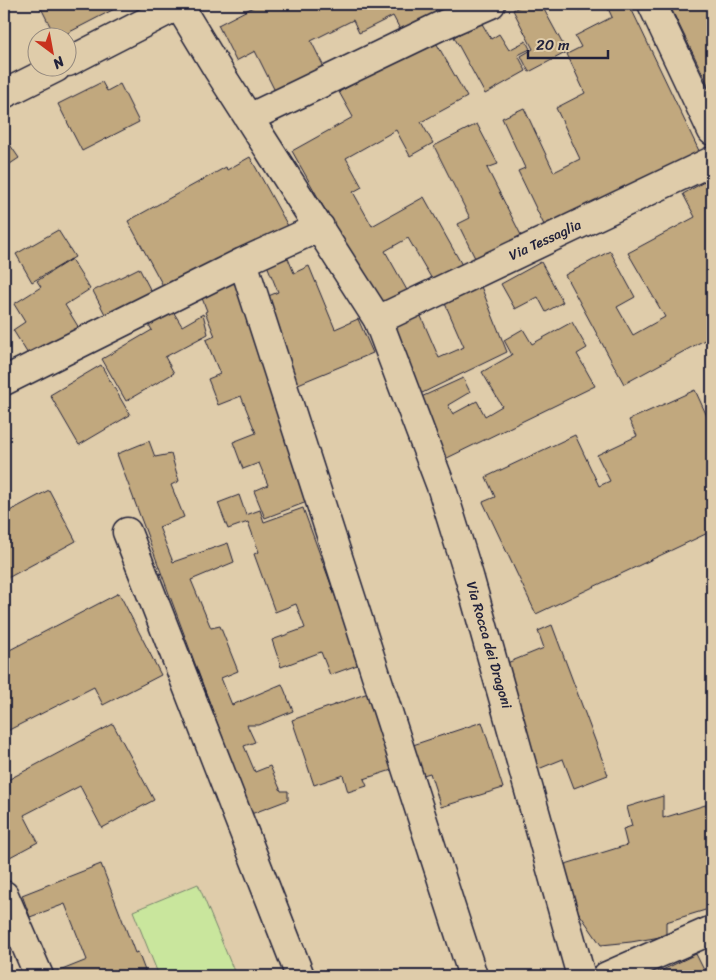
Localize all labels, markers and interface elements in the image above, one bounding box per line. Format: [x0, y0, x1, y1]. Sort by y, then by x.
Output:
north arrow [28, 28, 78, 78]
scale bar [528, 28, 608, 60]
text: 20 m [536, 32, 570, 58]
text: N [48, 49, 70, 76]
street label: Via Tessaglia [505, 212, 585, 268]
street label: Via Rocca dei Dragoni [459, 578, 519, 713]

